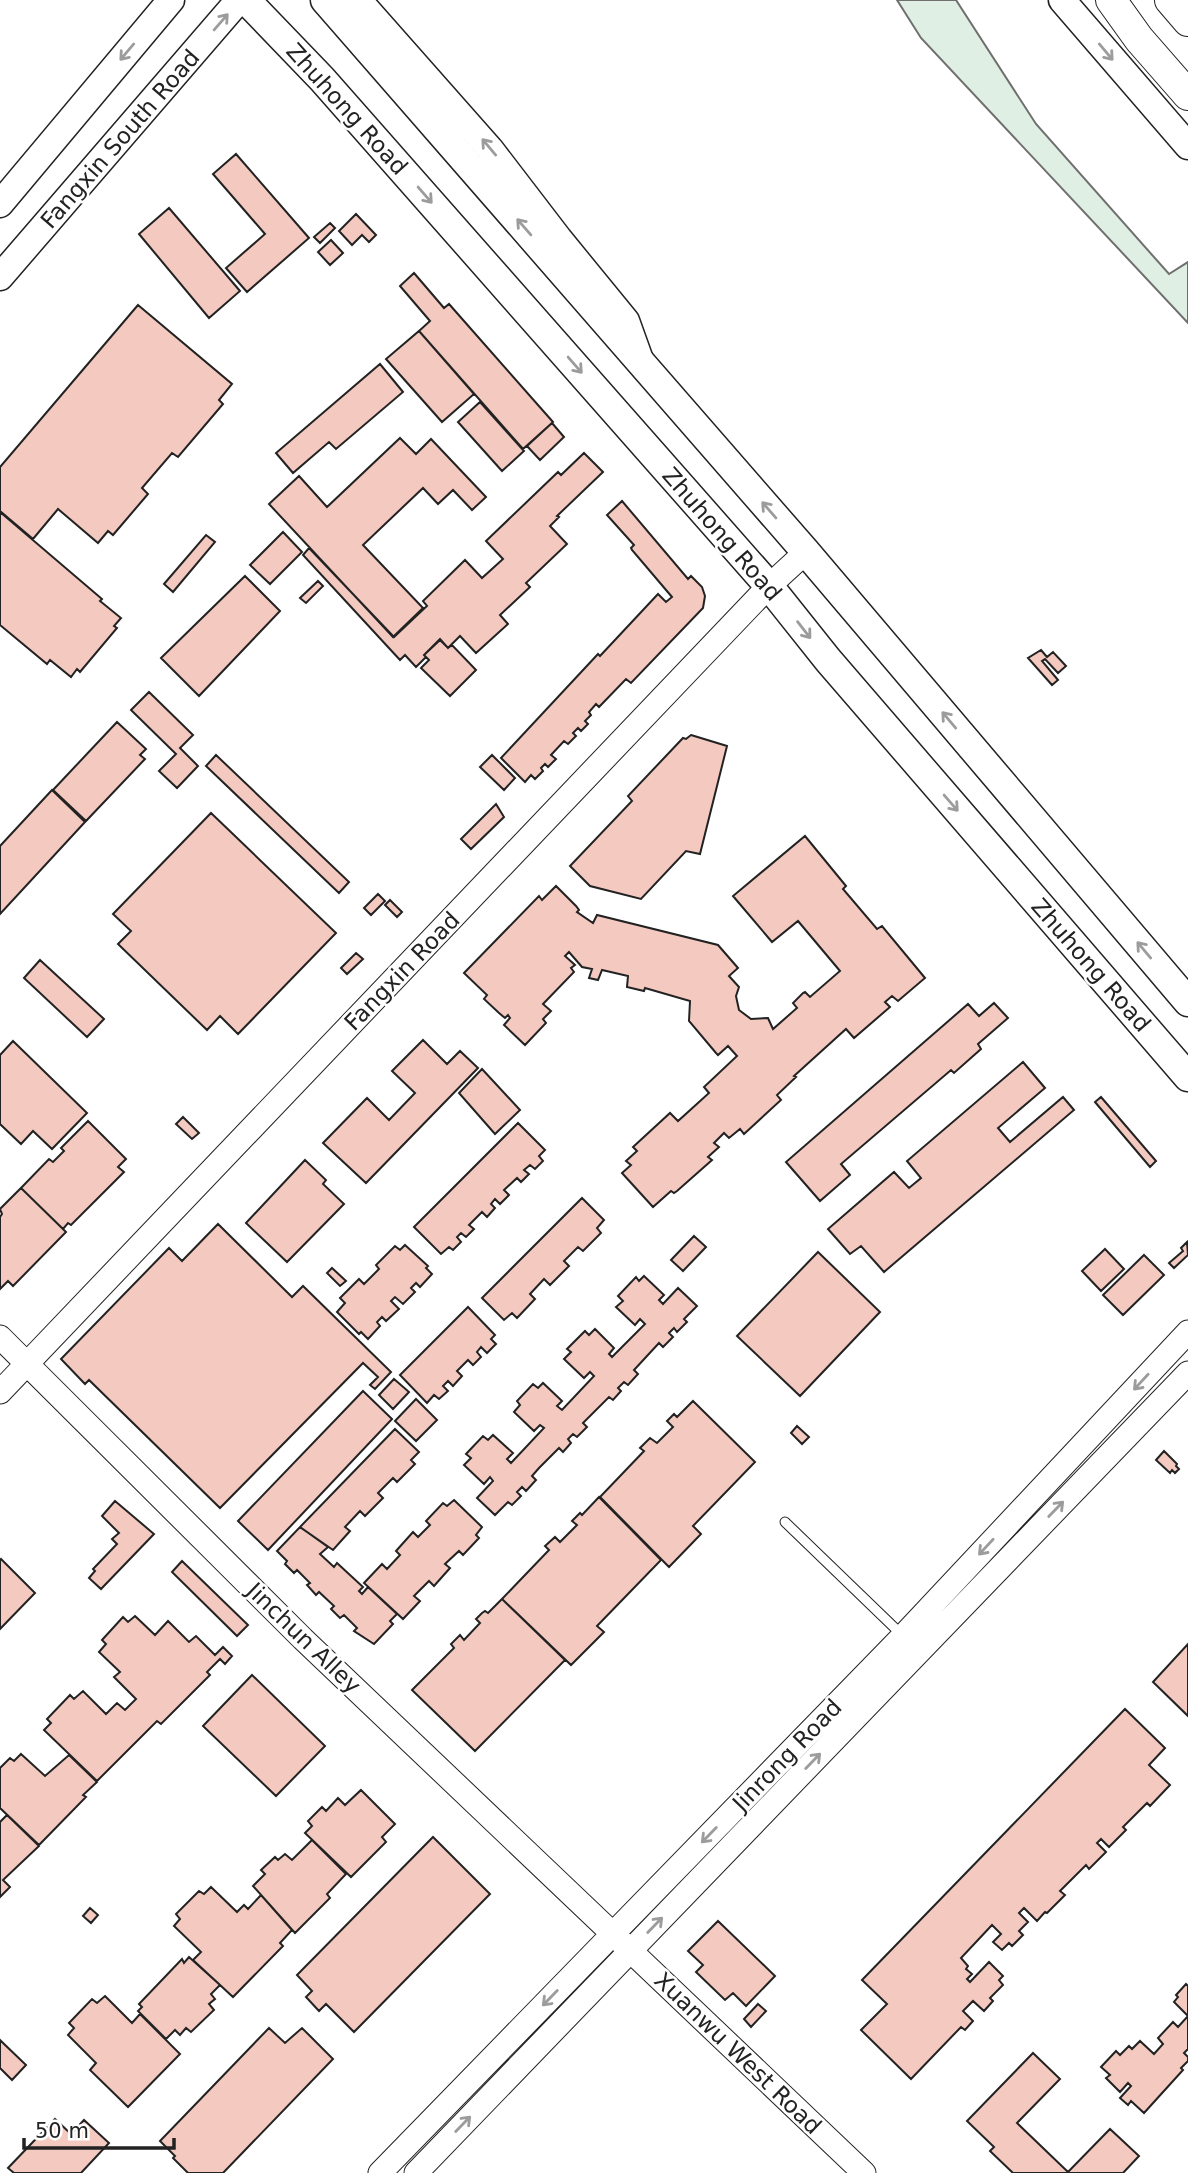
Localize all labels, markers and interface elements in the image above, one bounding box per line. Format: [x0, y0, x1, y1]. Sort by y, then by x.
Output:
one-way arrow [213, 13, 229, 31]
street label: Zhuhong Road [281, 38, 413, 180]
one-way arrow [119, 43, 135, 61]
one-way arrow [1098, 43, 1114, 61]
street label: Fangxin South Road [35, 44, 205, 234]
one-way arrow [481, 139, 497, 157]
one-way arrow [416, 186, 433, 203]
one-way arrow [516, 219, 532, 237]
one-way arrow [567, 356, 583, 374]
street label: Zhuhong Road [657, 462, 787, 606]
one-way arrow [761, 501, 777, 519]
one-way arrow [796, 620, 811, 639]
one-way arrow [941, 712, 957, 730]
one-way arrow [943, 794, 959, 812]
street label: Zhuhong Road [1026, 893, 1156, 1037]
street label: Fangxin Road [339, 907, 465, 1035]
one-way arrow [1136, 941, 1152, 959]
one-way arrow [1133, 1373, 1150, 1390]
one-way arrow [1048, 1501, 1065, 1518]
one-way arrow [977, 1538, 994, 1555]
street label: Jinchun Alley [240, 1576, 366, 1699]
street label: Jinrong Road [726, 1694, 847, 1818]
one-way arrow [805, 1753, 822, 1770]
one-way arrow [700, 1826, 717, 1843]
one-way arrow [647, 1917, 664, 1934]
street label: Xuanwu West Road [649, 1967, 827, 2139]
one-way arrow [541, 1989, 558, 2006]
scale bar [24, 2106, 175, 2150]
one-way arrow [455, 2116, 472, 2133]
text: 50 m [35, 2119, 89, 2143]

